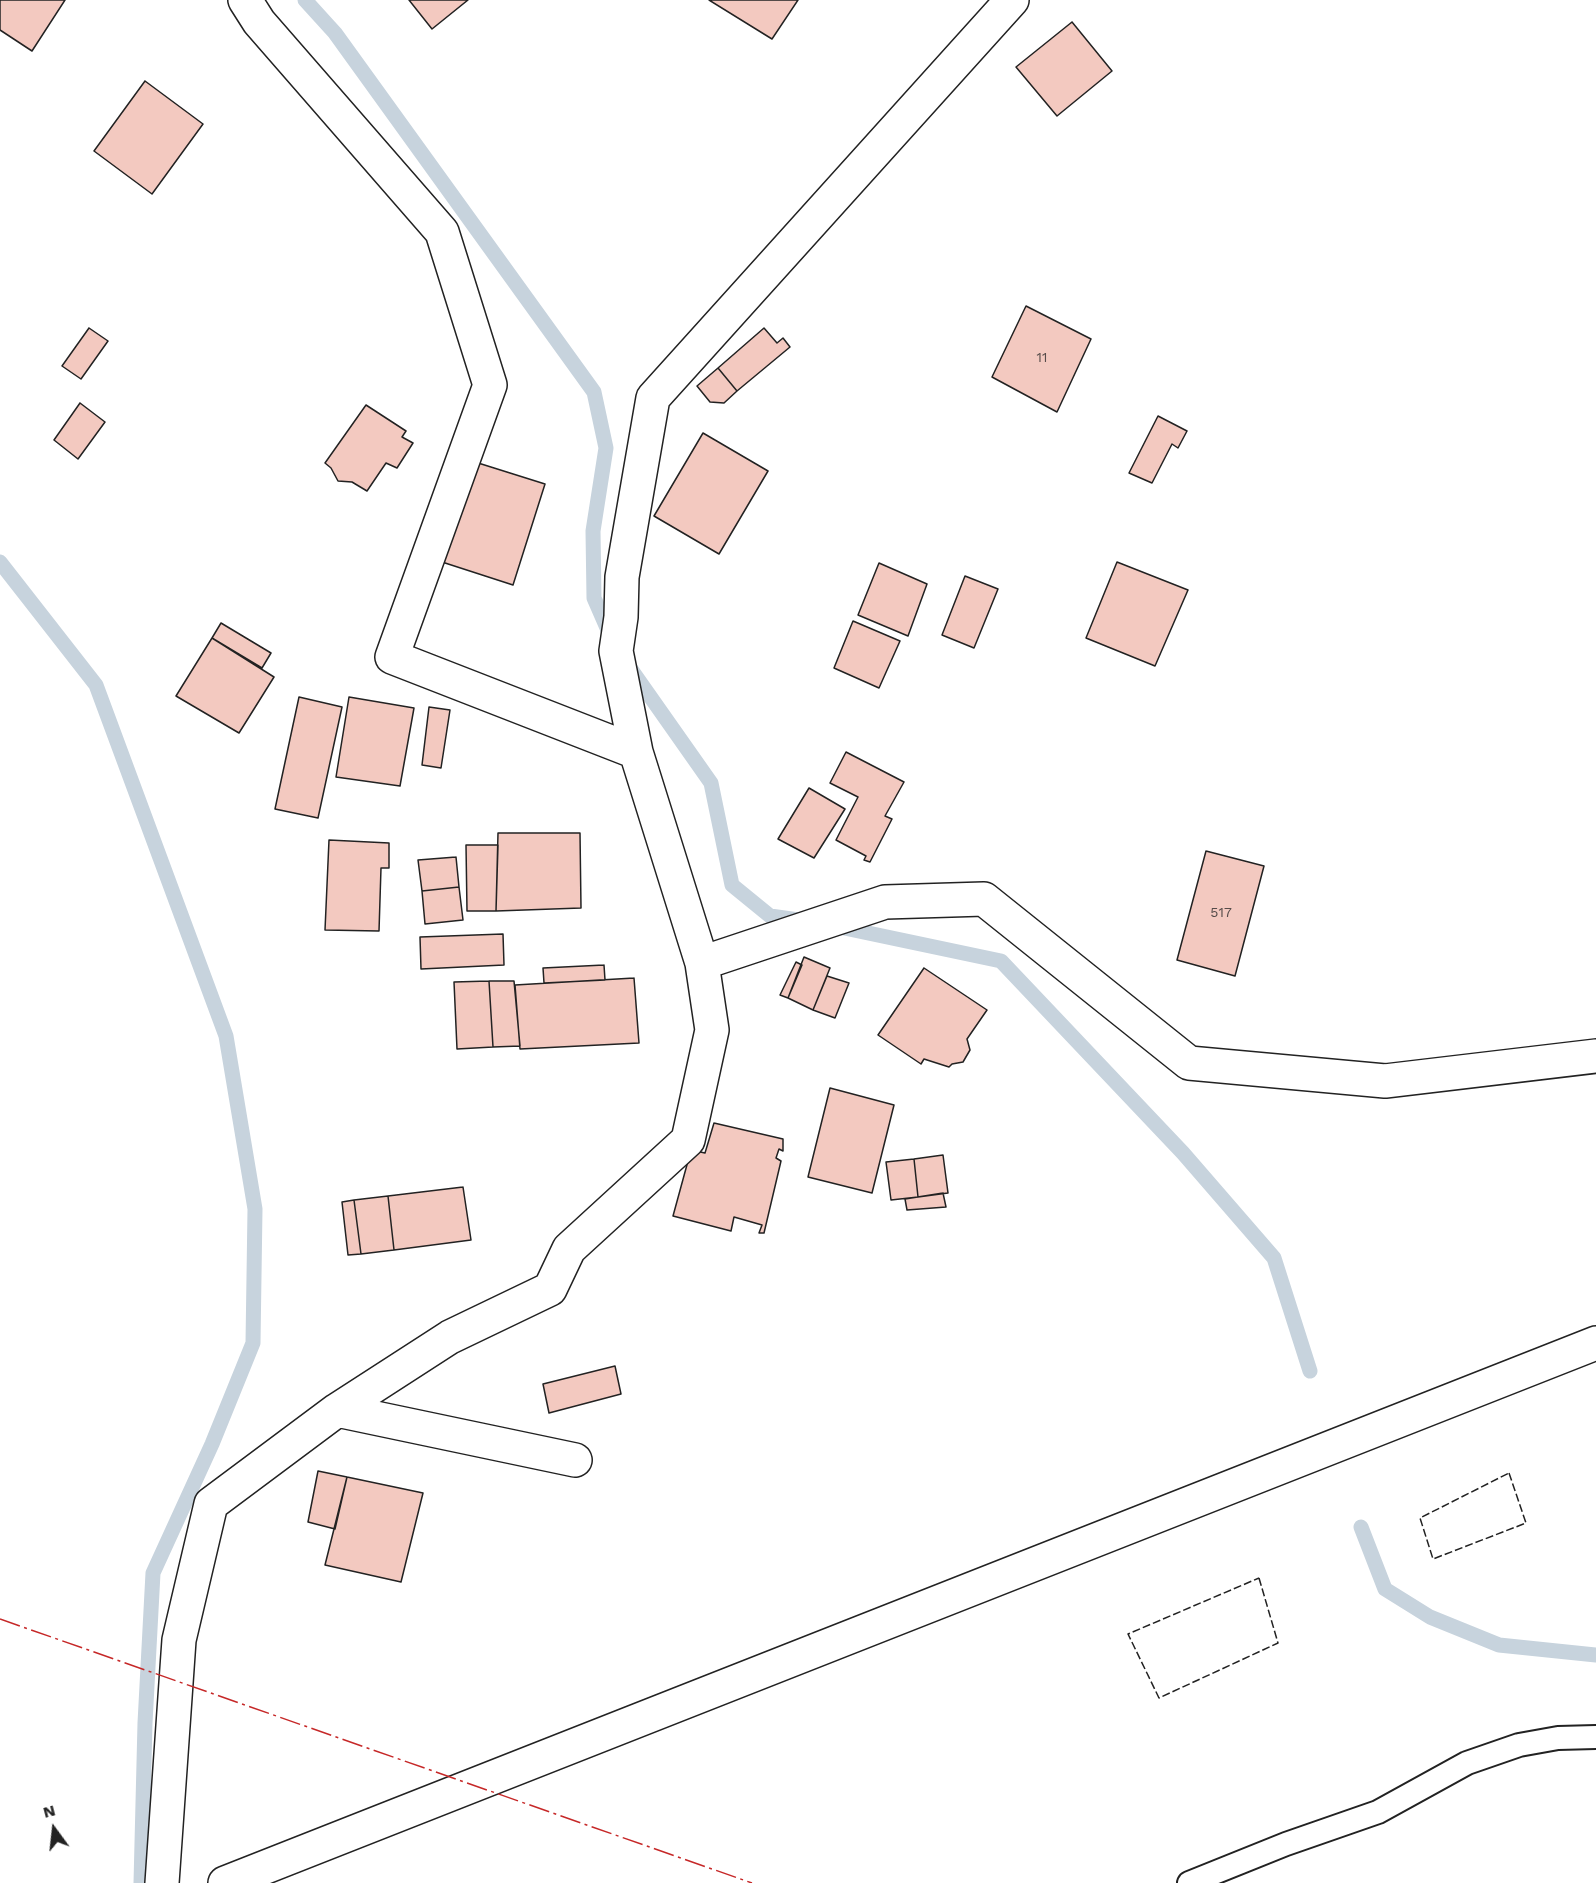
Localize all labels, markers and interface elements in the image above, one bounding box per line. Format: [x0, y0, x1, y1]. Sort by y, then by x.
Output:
house number: 11 [1037, 350, 1047, 366]
house number: 517 [1210, 905, 1232, 921]
north arrow [24, 1799, 84, 1859]
text: N [41, 1800, 57, 1822]

